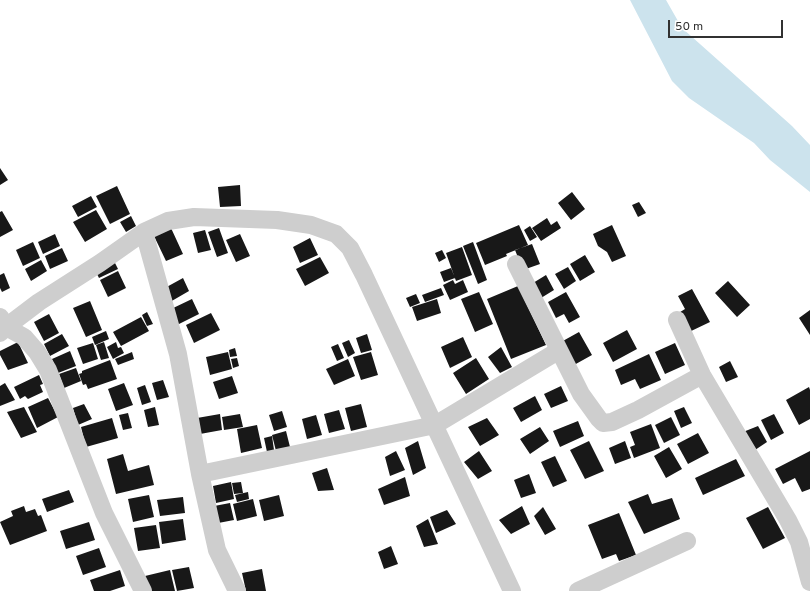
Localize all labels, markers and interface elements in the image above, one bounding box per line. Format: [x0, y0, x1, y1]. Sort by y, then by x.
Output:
scale bar [670, 12, 785, 38]
text: 50 m [675, 19, 703, 35]

